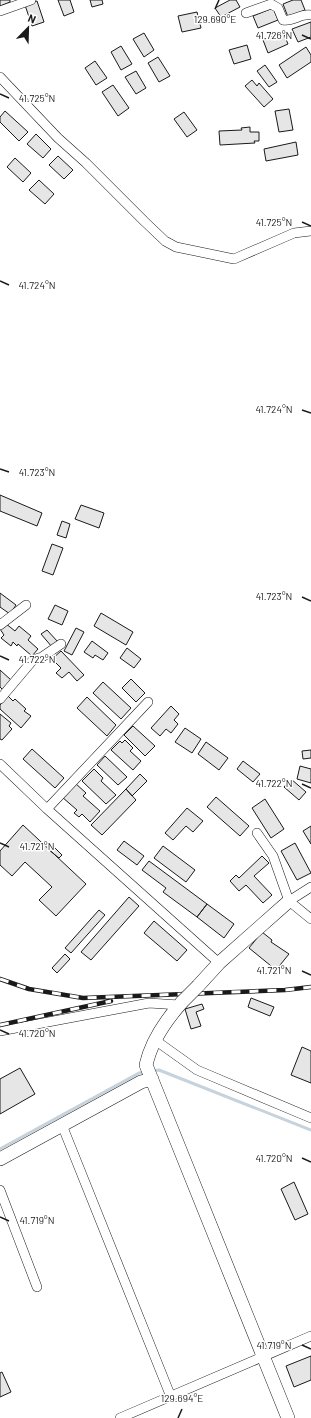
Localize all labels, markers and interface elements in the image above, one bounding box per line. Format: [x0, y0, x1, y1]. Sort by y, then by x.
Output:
north arrow [8, 8, 48, 48]
text: N [26, 11, 38, 26]
text: 129.690°E [194, 13, 236, 25]
text: 41.726°N [256, 29, 292, 41]
text: 41.725°N [19, 92, 55, 104]
text: 41.725°N [256, 216, 292, 228]
text: 41.724°N [18, 279, 56, 291]
text: 41.724°N [255, 403, 293, 415]
text: 41.723°N [19, 466, 55, 478]
text: 41.723°N [256, 590, 292, 602]
text: 41.722°N [19, 653, 55, 665]
text: 41.722°N [256, 777, 292, 789]
text: 41.721°N [20, 840, 54, 852]
text: 41.721°N [257, 964, 291, 976]
text: 41.720°N [18, 1027, 56, 1039]
text: 41.720°N [255, 1152, 293, 1164]
text: 41.719°N [20, 1214, 54, 1226]
text: 41.719°N [257, 1339, 291, 1351]
text: 129.694°E [161, 1392, 203, 1404]

